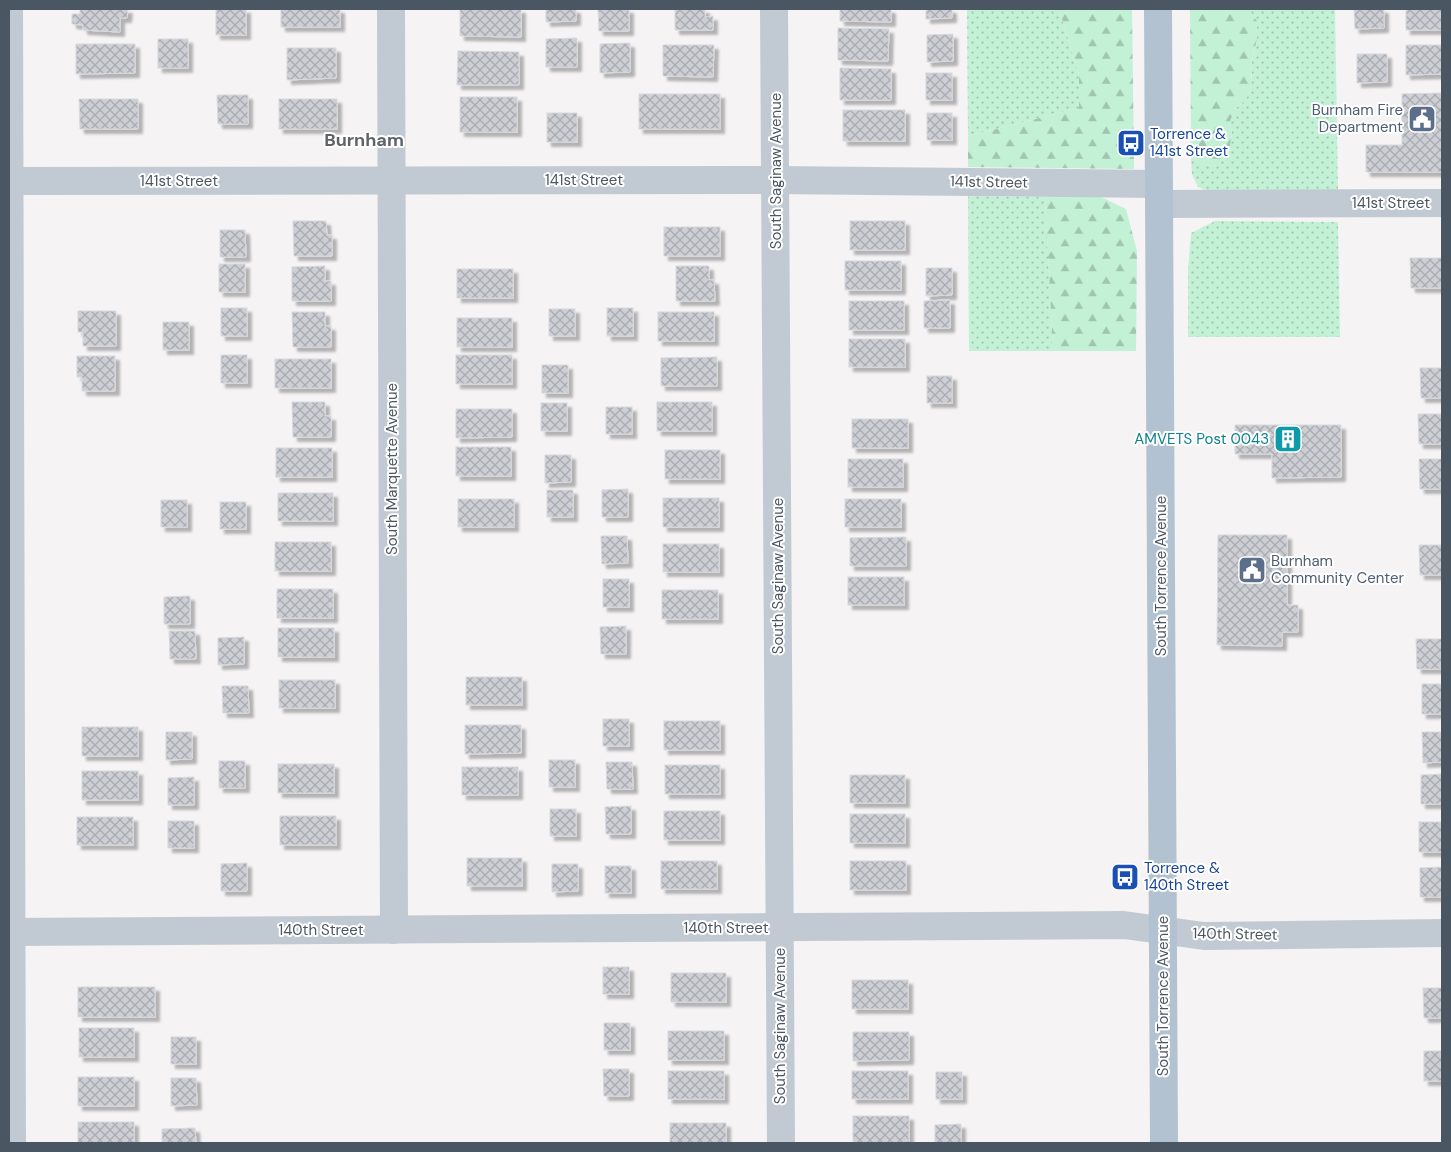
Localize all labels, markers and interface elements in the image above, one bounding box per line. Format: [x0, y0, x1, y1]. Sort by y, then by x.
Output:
street label: South Saginaw Avenue [766, 93, 786, 249]
place label: Burnham Fire Department [1312, 100, 1403, 137]
public building icon: Burnham Fire Department [1407, 104, 1437, 134]
place label: Torrence & 141st Street [1150, 124, 1228, 161]
district label: Burnham [324, 128, 404, 152]
bus stop icon: Torrence & 141st Street [1116, 128, 1146, 158]
street label: 141st Street [545, 170, 623, 190]
street label: 141st Street [140, 171, 218, 191]
street label: 141st Street [950, 171, 1028, 193]
street label: 141st Street [1352, 193, 1430, 213]
street label: South Marquette Avenue [382, 383, 402, 555]
building icon: AMVETS Post 0043 [1273, 424, 1303, 454]
place label: AMVETS Post 0043 [1134, 429, 1269, 449]
street label: South Torrence Avenue [1151, 496, 1171, 656]
street label: South Saginaw Avenue [768, 498, 788, 654]
place label: Burnham Community Center [1271, 551, 1404, 588]
public building icon: Burnham Community Center [1237, 555, 1267, 585]
place label: Torrence & 140th Street [1144, 858, 1229, 895]
bus stop icon: Torrence & 140th Street [1110, 862, 1140, 892]
street label: South Torrence Avenue [1153, 916, 1173, 1076]
street label: 140th Street [683, 918, 769, 938]
street label: 140th Street [278, 920, 364, 940]
street label: 140th Street [1192, 923, 1278, 945]
street label: South Saginaw Avenue [770, 948, 790, 1104]

